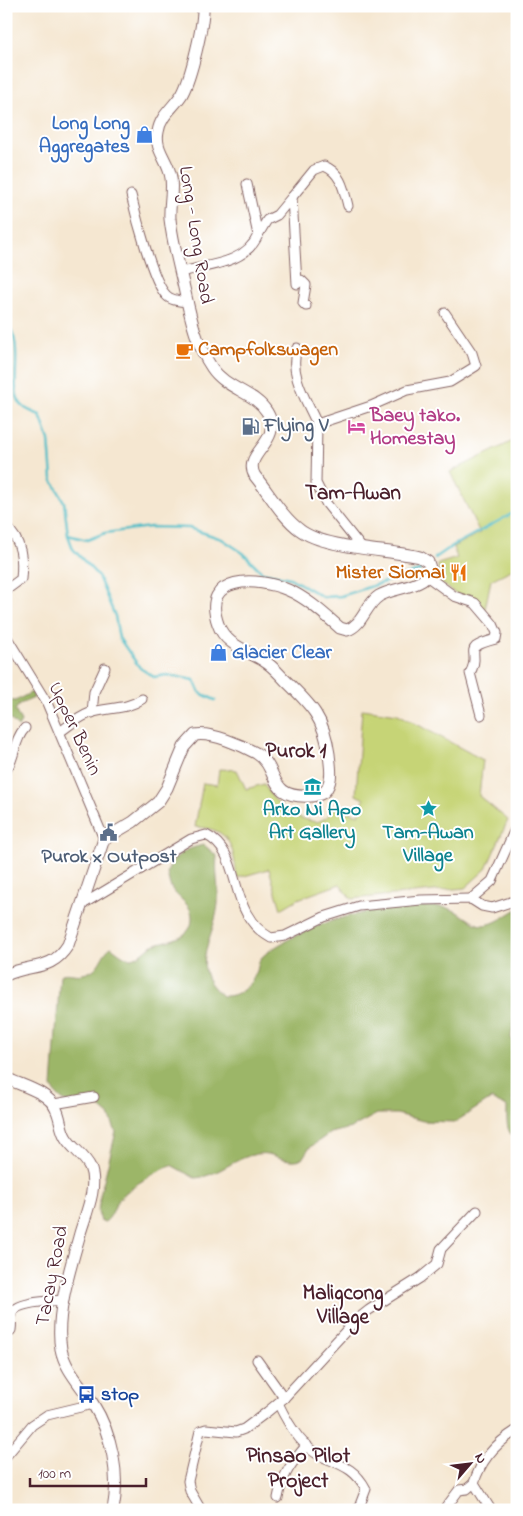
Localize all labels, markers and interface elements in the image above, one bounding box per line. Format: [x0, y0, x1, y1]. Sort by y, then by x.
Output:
place label: Long Long Aggregates [39, 110, 130, 163]
shop icon: Long Long Aggregates [134, 125, 154, 145]
street label: Long - Long Road [169, 164, 220, 306]
place label: Campfolkswagen [198, 336, 338, 366]
cafe icon: Campfolkswagen [174, 340, 194, 360]
place label: Baey tako. Homestay [369, 402, 460, 455]
place label: Flying V [263, 412, 329, 442]
fuel station icon: Flying V [240, 416, 260, 436]
hotel icon: Baey tako. Homestay [346, 417, 366, 437]
district label: Tam-Awan [305, 479, 401, 509]
place label: Mister Siomai [335, 559, 445, 588]
restaurant icon: Mister Siomai [449, 563, 469, 583]
place label: Glacier Clear [232, 639, 332, 668]
shop icon: Glacier Clear [208, 643, 228, 663]
street label: Upper Benin [40, 677, 108, 781]
district label: Purok 1 [266, 737, 327, 767]
museum icon: Arko Ni Apo Art Gallery [302, 776, 322, 796]
place label: Arko Ni Apo Art Gallery [263, 796, 361, 849]
place icon: Tam-Awan Village [418, 799, 438, 819]
place label: Tam-Awan Village [382, 819, 474, 872]
public building icon: Purok x Outpost [99, 823, 119, 843]
place label: Purok x Outpost [42, 843, 177, 872]
street label: Tacay Road [29, 1223, 77, 1329]
district label: Maligcong Village [303, 1279, 383, 1335]
place label: stop [101, 1381, 139, 1410]
bus stop icon: stop [77, 1385, 97, 1405]
north arrow [446, 1438, 496, 1488]
district label: Pinsao Pilot Project [246, 1441, 351, 1498]
text: N [469, 1449, 492, 1468]
scale bar [30, 1456, 146, 1488]
text: 100 m [38, 1463, 71, 1485]

